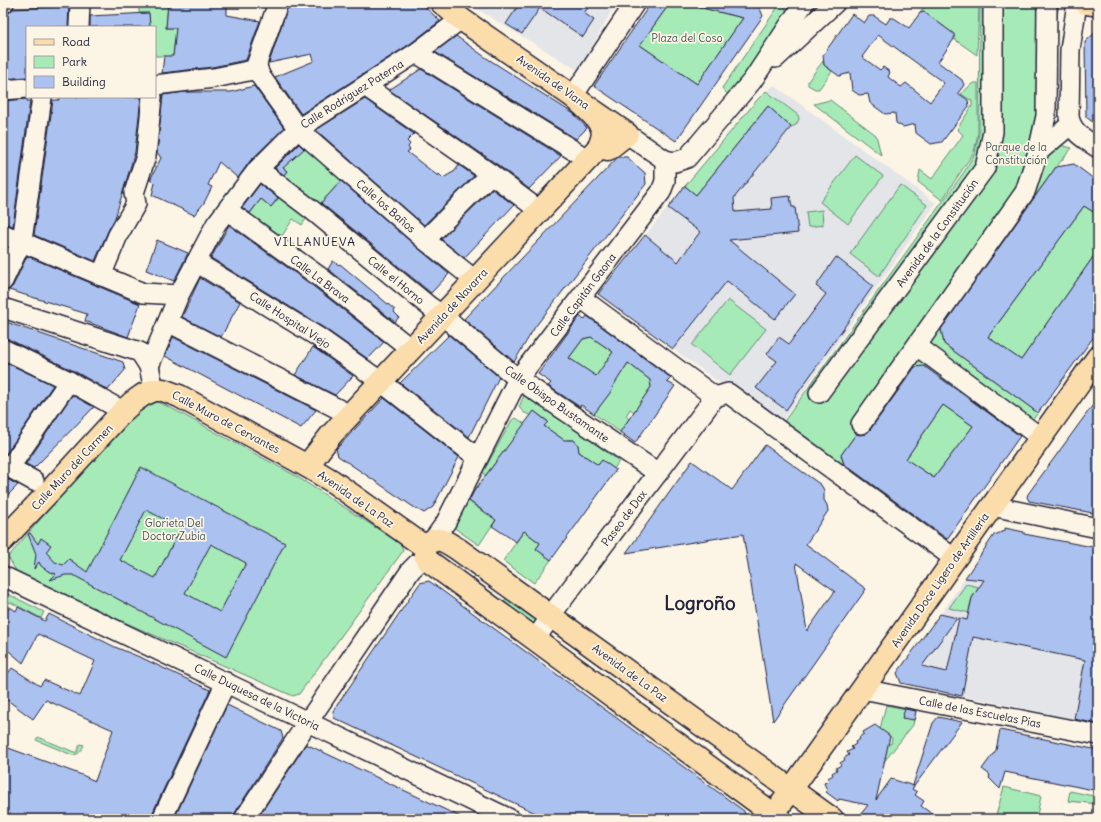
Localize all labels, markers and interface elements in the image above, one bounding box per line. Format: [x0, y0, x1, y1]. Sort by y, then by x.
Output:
legend [26, 26, 156, 98]
park label: Plaza del Coso [651, 31, 723, 45]
text: Road [62, 34, 90, 49]
street label: Avenida de Viana [514, 52, 592, 112]
text: Park [62, 54, 87, 69]
street label: Calle Rodríguez Paterna [298, 57, 406, 131]
text: Building [62, 74, 106, 89]
park label: Parque de la Constitución [985, 140, 1047, 167]
street label: Calle los Baños [353, 176, 419, 236]
street label: Avenida de la Constitución [893, 176, 981, 290]
district label: VILLANUEVA [274, 234, 356, 249]
street label: Calle Capitán Gaona [547, 250, 619, 340]
street label: Calle La Brava [287, 252, 353, 306]
street label: Calle el Horno [365, 253, 427, 307]
street label: Avenida de Navarra [413, 265, 491, 347]
street label: Calle Hospital Viejo [247, 289, 333, 351]
street label: Calle Obispo Bustamante [502, 363, 612, 445]
street label: Calle Muro de Cervantes [170, 388, 282, 456]
street label: Calle Muro del Carmen [28, 421, 116, 513]
street label: Avenida de La Paz [315, 467, 397, 531]
street label: Paseo de Dax [598, 487, 650, 549]
street label: Avenida Doce Ligero de Artillería [888, 510, 992, 650]
park label: Glorieta Del Doctor Zubía [142, 516, 206, 543]
district label: Logroño [664, 591, 736, 615]
street label: Avenida de La Paz [589, 641, 671, 705]
street label: Calle Duquesa de la Victoria [192, 661, 322, 733]
street label: Calle de las Escuelas Pías [918, 693, 1042, 731]

